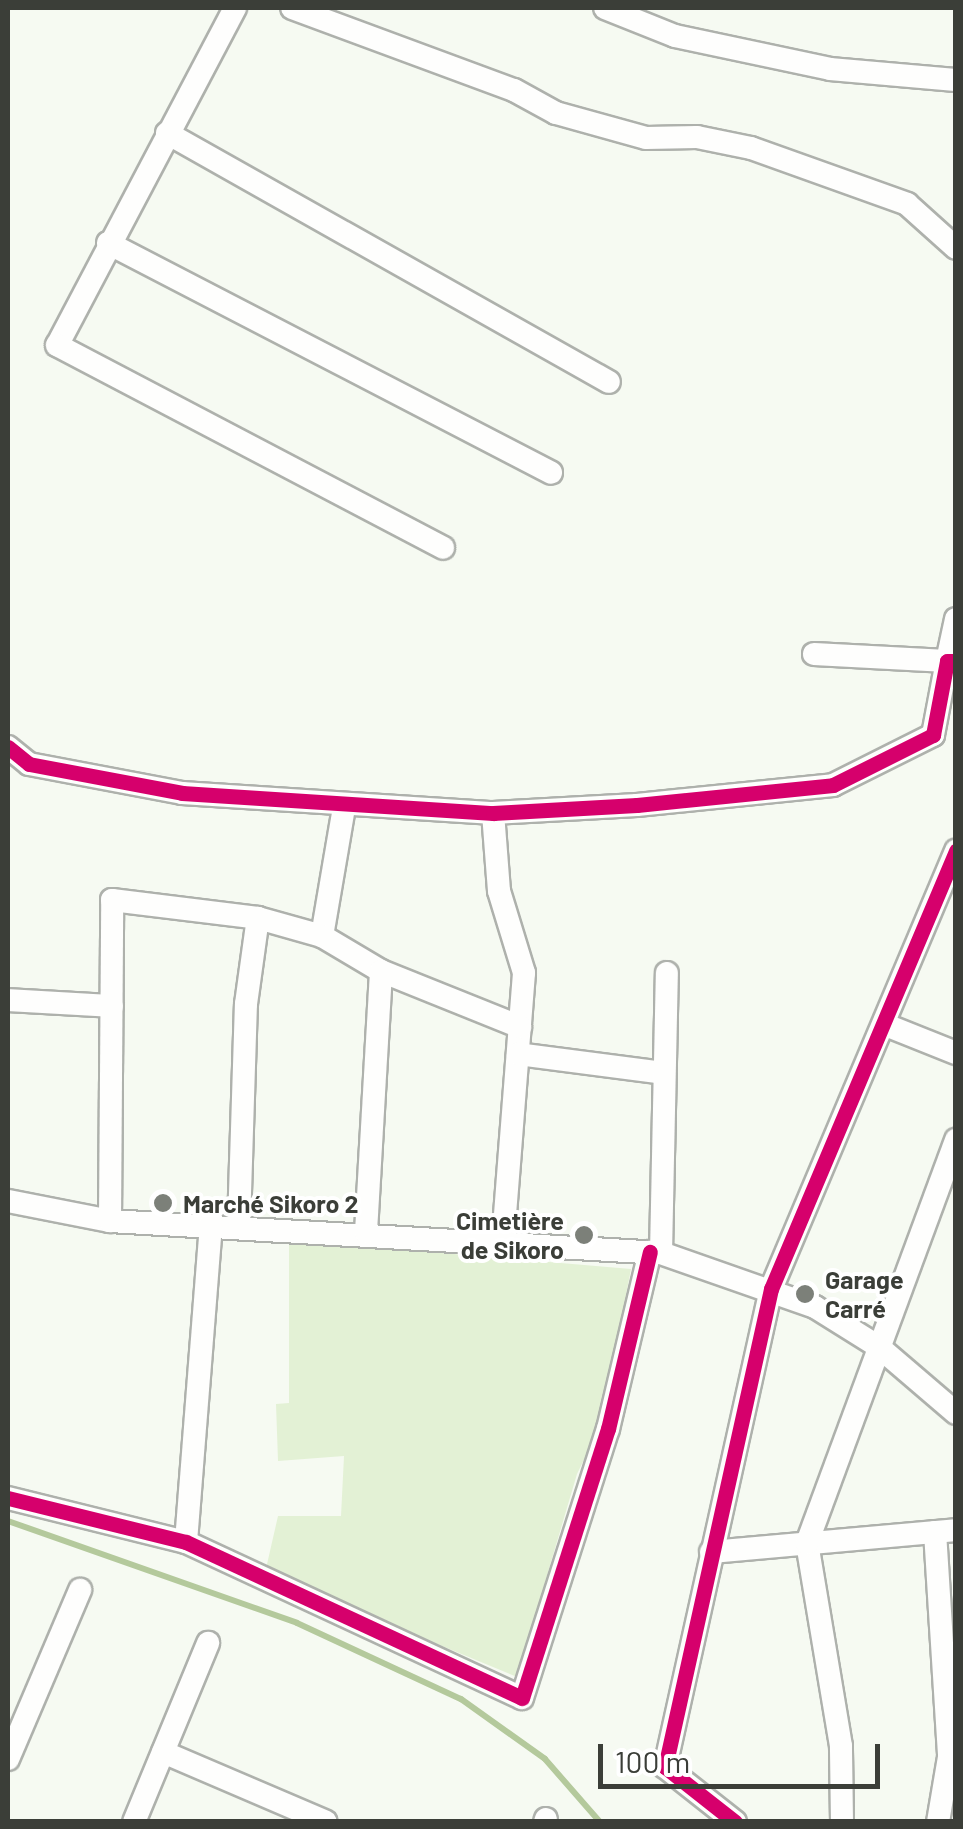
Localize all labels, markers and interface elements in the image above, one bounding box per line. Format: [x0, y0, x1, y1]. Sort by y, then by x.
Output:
place label: Marché Sikoro 2 [183, 1188, 358, 1218]
marker: Marché Sikoro 2 [152, 1192, 174, 1214]
place label: Cimetière de Sikoro [456, 1206, 564, 1265]
marker: Cimetière de Sikoro [573, 1224, 595, 1246]
place label: Garage Carré [825, 1265, 904, 1324]
marker: Garage Carré [794, 1283, 816, 1305]
scale bar [603, 1724, 886, 1786]
text: 100 m [615, 1743, 690, 1779]

